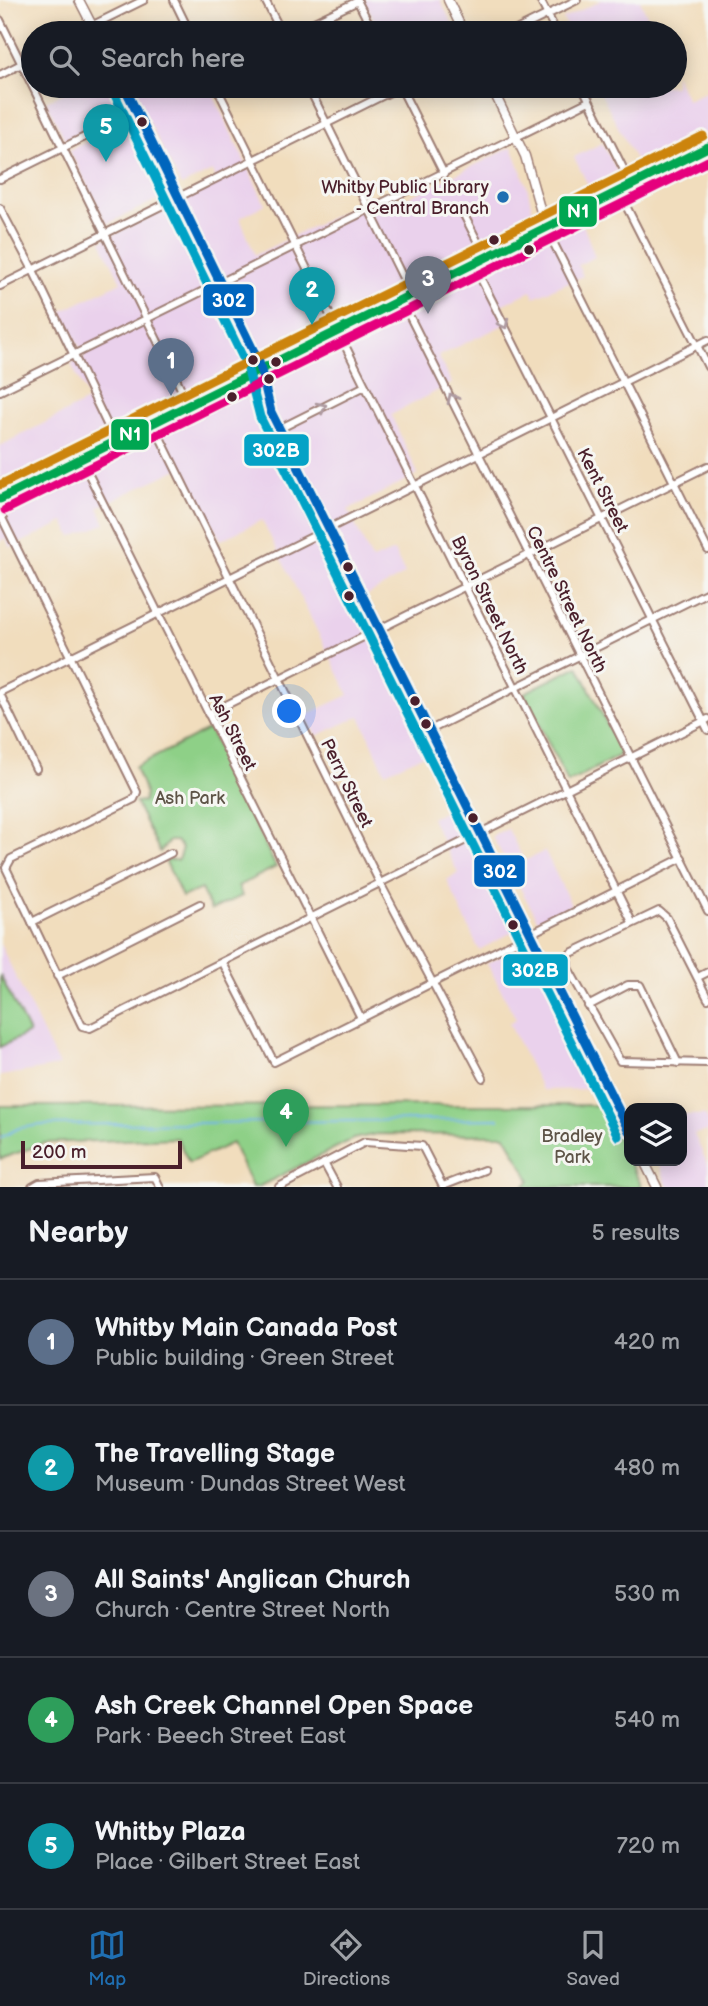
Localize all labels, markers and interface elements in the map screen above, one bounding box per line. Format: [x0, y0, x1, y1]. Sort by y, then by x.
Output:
search box [21, 21, 687, 98]
icon: search [45, 41, 83, 79]
text: Search here [101, 44, 245, 75]
pin: 5 [83, 104, 129, 162]
unlabelled marker [135, 115, 149, 129]
place label: Whitby Public Library - Central Branch [321, 177, 490, 219]
marker: Whitby Public Library - Central Branch [495, 189, 511, 205]
line badge: N1 [558, 195, 598, 228]
text: N1 [567, 201, 589, 224]
unlabelled marker [487, 233, 501, 247]
unlabelled marker [522, 243, 536, 257]
pin: 3 [405, 256, 451, 314]
pin: 2 [289, 267, 335, 325]
line badge: 302 [202, 283, 255, 317]
text: 302 [212, 290, 247, 313]
one-way arrow [496, 317, 510, 329]
pin: 1 [148, 338, 194, 396]
unlabelled marker [246, 353, 260, 367]
unlabelled marker [269, 355, 283, 369]
unlabelled marker [262, 372, 276, 386]
unlabelled marker [225, 390, 239, 404]
one-way arrow [446, 393, 460, 405]
one-way arrow [315, 402, 327, 416]
line badge: N1 [110, 418, 150, 451]
text: N1 [119, 424, 141, 447]
line badge: 302B [243, 433, 310, 467]
text: 302B [252, 440, 300, 463]
street label: Kent Street [572, 445, 633, 536]
street label: Centre Street North [522, 522, 611, 676]
street label: Byron Street North [447, 532, 532, 678]
unlabelled marker [341, 560, 355, 574]
unlabelled marker [342, 589, 356, 603]
street label: Ash Street [204, 690, 261, 774]
your location [272, 694, 306, 728]
unlabelled marker [408, 694, 422, 708]
unlabelled marker [419, 717, 433, 731]
street label: Perry Street [316, 735, 377, 831]
park label: Ash Park [155, 788, 225, 809]
unlabelled marker [466, 811, 480, 825]
line badge: 302 [473, 854, 526, 888]
text: 302 [483, 861, 518, 884]
unlabelled marker [506, 918, 520, 932]
line badge: 302B [502, 953, 569, 987]
text: 302B [511, 960, 559, 983]
pin: 4 [263, 1089, 309, 1147]
map controls [624, 1103, 687, 1166]
button: layers [624, 1103, 687, 1166]
park label: Bradley Park [541, 1126, 604, 1168]
scale bar [21, 1138, 182, 1170]
text: 200 m [32, 1141, 86, 1164]
text: Nearby [28, 1215, 128, 1251]
text: 5 results [592, 1219, 680, 1247]
text: Whitby Main Canada Post [95, 1313, 397, 1344]
text: 1 [46, 1328, 56, 1356]
text: 420 m [614, 1328, 680, 1356]
text: Public building · Green Street [95, 1344, 394, 1372]
text: The Travelling Stage [95, 1439, 335, 1470]
text: 2 [44, 1454, 58, 1482]
text: 480 m [614, 1454, 680, 1482]
text: Museum · Dundas Street West [95, 1470, 406, 1498]
text: All Saints' Anglican Church [95, 1565, 410, 1596]
text: 3 [44, 1580, 58, 1608]
text: 530 m [614, 1580, 680, 1608]
text: Church · Centre Street North [95, 1596, 390, 1624]
text: Ash Creek Channel Open Space [95, 1691, 473, 1722]
text: 4 [44, 1706, 58, 1734]
text: 540 m [614, 1706, 680, 1734]
text: Park · Beech Street East [95, 1722, 346, 1750]
text: Whitby Plaza [95, 1817, 246, 1848]
text: 5 [44, 1832, 58, 1860]
text: 720 m [616, 1832, 680, 1860]
text: Place · Gilbert Street East [95, 1848, 360, 1876]
tab: Map [88, 1926, 126, 1991]
tab: Directions [303, 1926, 390, 1991]
tab: Saved [566, 1926, 620, 1991]

